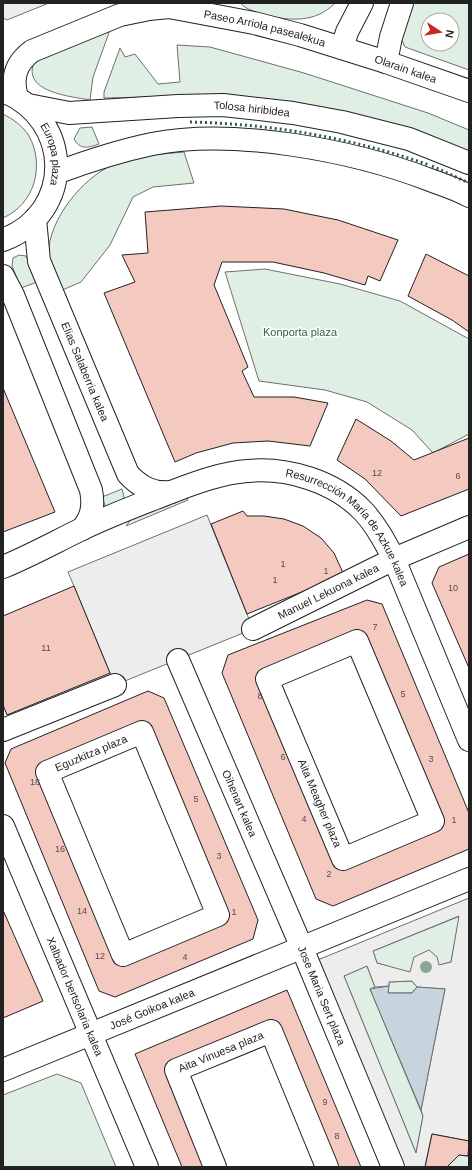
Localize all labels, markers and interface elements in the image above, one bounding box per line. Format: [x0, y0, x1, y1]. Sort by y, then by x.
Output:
street label: Paseo Arriola pasealekua [203, 8, 328, 49]
north arrow [420, 12, 460, 52]
text: N [443, 29, 456, 39]
street label: Olarain kalea [373, 53, 439, 86]
street label: Tolosa hiribidea [214, 99, 291, 119]
street label: Europa plaza [38, 120, 62, 188]
street label: Elias Salaberria kalea [59, 320, 112, 424]
park label: Konporta plaza [263, 326, 338, 338]
street label: Resurrección María de Azkue kalea [285, 467, 411, 589]
house number: 12 [372, 468, 382, 478]
house number: 6 [455, 471, 461, 481]
house number: 1 [280, 559, 286, 569]
street label: Manuel Lekuona kalea [276, 561, 381, 622]
house number: 1 [323, 566, 329, 576]
house number: 1 [272, 575, 278, 585]
house number: 10 [448, 583, 458, 593]
house number: 7 [372, 622, 378, 632]
house number: 11 [41, 643, 51, 653]
house number: 5 [400, 689, 406, 699]
house number: 8 [257, 691, 263, 701]
street label: Eguzkitza plaza [53, 732, 130, 774]
house number: 6 [280, 752, 286, 762]
house number: 3 [428, 754, 434, 764]
street label: Aita Meagher plaza [296, 757, 344, 850]
street label: Oihenart kalea [220, 768, 260, 839]
house number: 18 [30, 777, 40, 787]
house number: 5 [193, 794, 199, 804]
house number: 4 [301, 814, 307, 824]
house number: 1 [451, 815, 457, 825]
house number: 16 [55, 844, 65, 854]
house number: 3 [216, 851, 222, 861]
house number: 2 [326, 869, 332, 879]
house number: 14 [77, 906, 87, 916]
house number: 1 [231, 907, 237, 917]
street label: Xalbador bertsolaria kalea [45, 935, 106, 1059]
street label: Jose Maria Sert plaza [296, 944, 348, 1048]
house number: 12 [95, 951, 105, 961]
house number: 4 [182, 952, 188, 962]
street label: José Goikoa kalea [108, 986, 197, 1032]
street label: Aita Vinuesa plaza [176, 1028, 266, 1074]
house number: 9 [322, 1097, 328, 1107]
house number: 8 [334, 1131, 340, 1141]

